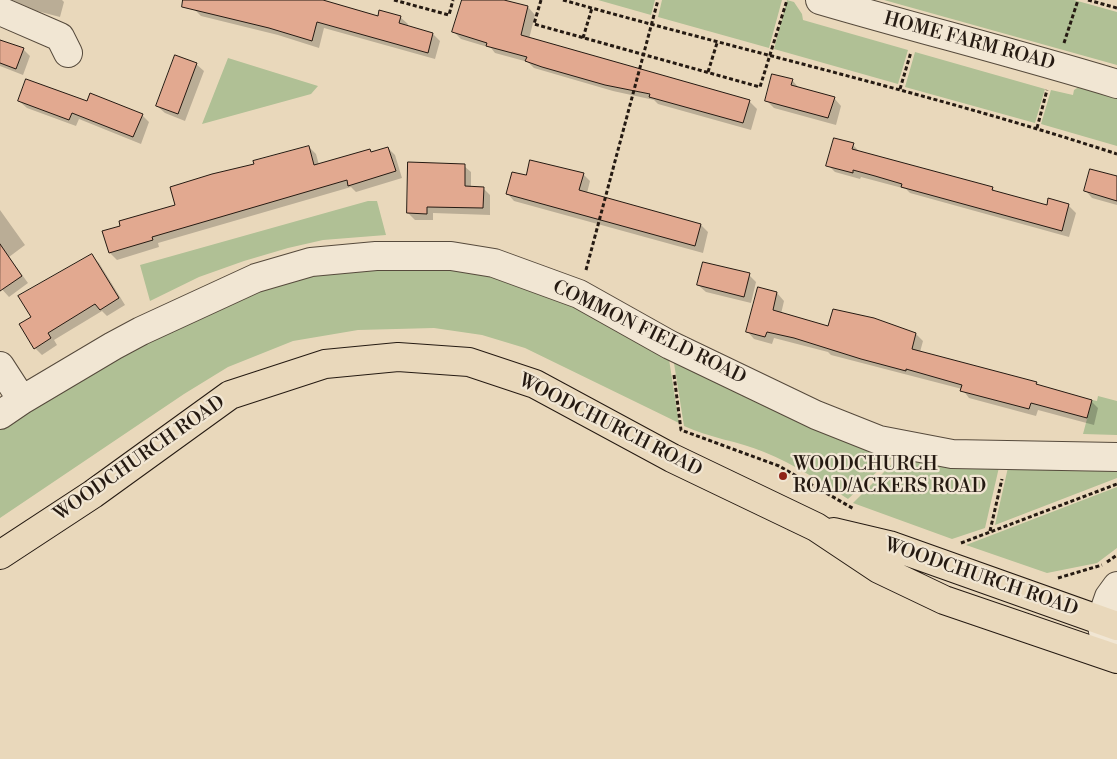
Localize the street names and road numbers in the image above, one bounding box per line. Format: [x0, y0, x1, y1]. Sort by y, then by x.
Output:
street label: HOME FARM ROAD [881, 8, 1057, 76]
street label: COMMON FIELD ROAD [548, 276, 750, 390]
street label: WOODCHURCH ROAD [514, 370, 706, 482]
street label: WOODCHURCH ROAD [50, 391, 230, 527]
street label: WOODCHURCH ROAD [881, 534, 1081, 622]

